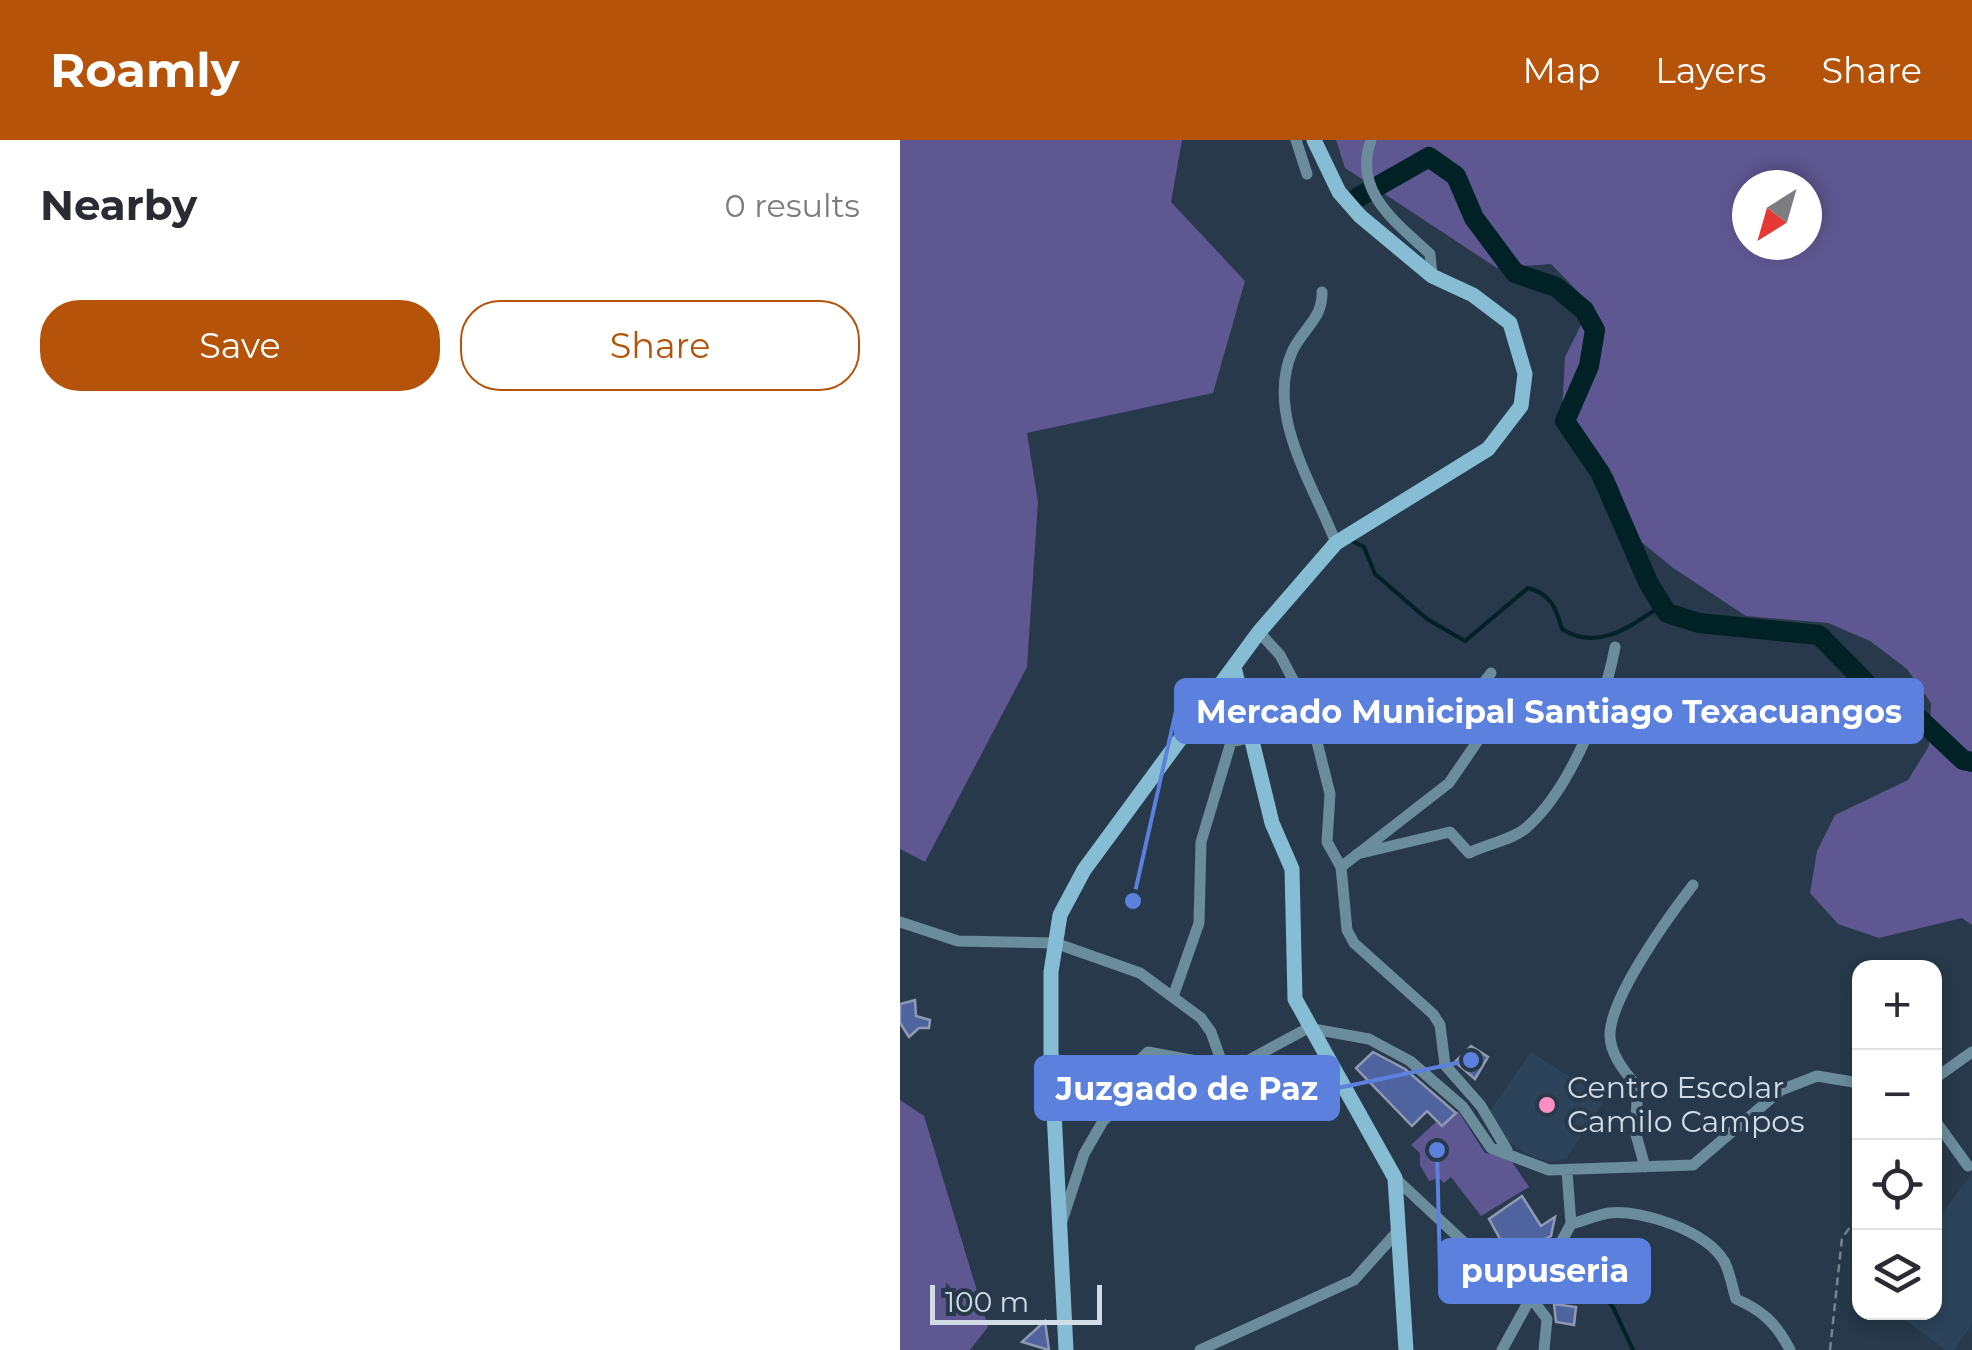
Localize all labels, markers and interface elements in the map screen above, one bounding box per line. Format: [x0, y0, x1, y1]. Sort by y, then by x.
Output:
text: Roamly [50, 41, 239, 99]
text: Map [1522, 49, 1600, 92]
text: Layers [1655, 49, 1766, 92]
text: Share [1821, 49, 1922, 92]
north arrow [1732, 170, 1822, 260]
text: Nearby [40, 179, 197, 231]
text: 0 results [725, 186, 860, 225]
button: Save [40, 300, 440, 391]
button: Share [460, 300, 860, 391]
callout: Mercado Municipal Santiago Texacuangos [1176, 680, 1922, 742]
text: Mercado Municipal Santiago Texacuangos [1196, 692, 1902, 731]
map controls [1852, 960, 1942, 1320]
button: + [1852, 960, 1942, 1050]
button: − [1852, 1050, 1942, 1140]
callout: Juzgado de Paz [1036, 1057, 1338, 1119]
text: Juzgado de Paz [1055, 1069, 1318, 1108]
place label: Centro Escolar Camilo Campos [1567, 1069, 1805, 1140]
marker: Centro Escolar Camilo Campos [1536, 1094, 1558, 1116]
button: locate [1852, 1140, 1942, 1230]
button: layers [1852, 1230, 1942, 1320]
callout: pupuseria [1440, 1240, 1649, 1302]
text: pupuseria [1461, 1251, 1629, 1290]
scale bar [930, 1280, 1102, 1324]
text: 100 m [945, 1285, 1029, 1319]

